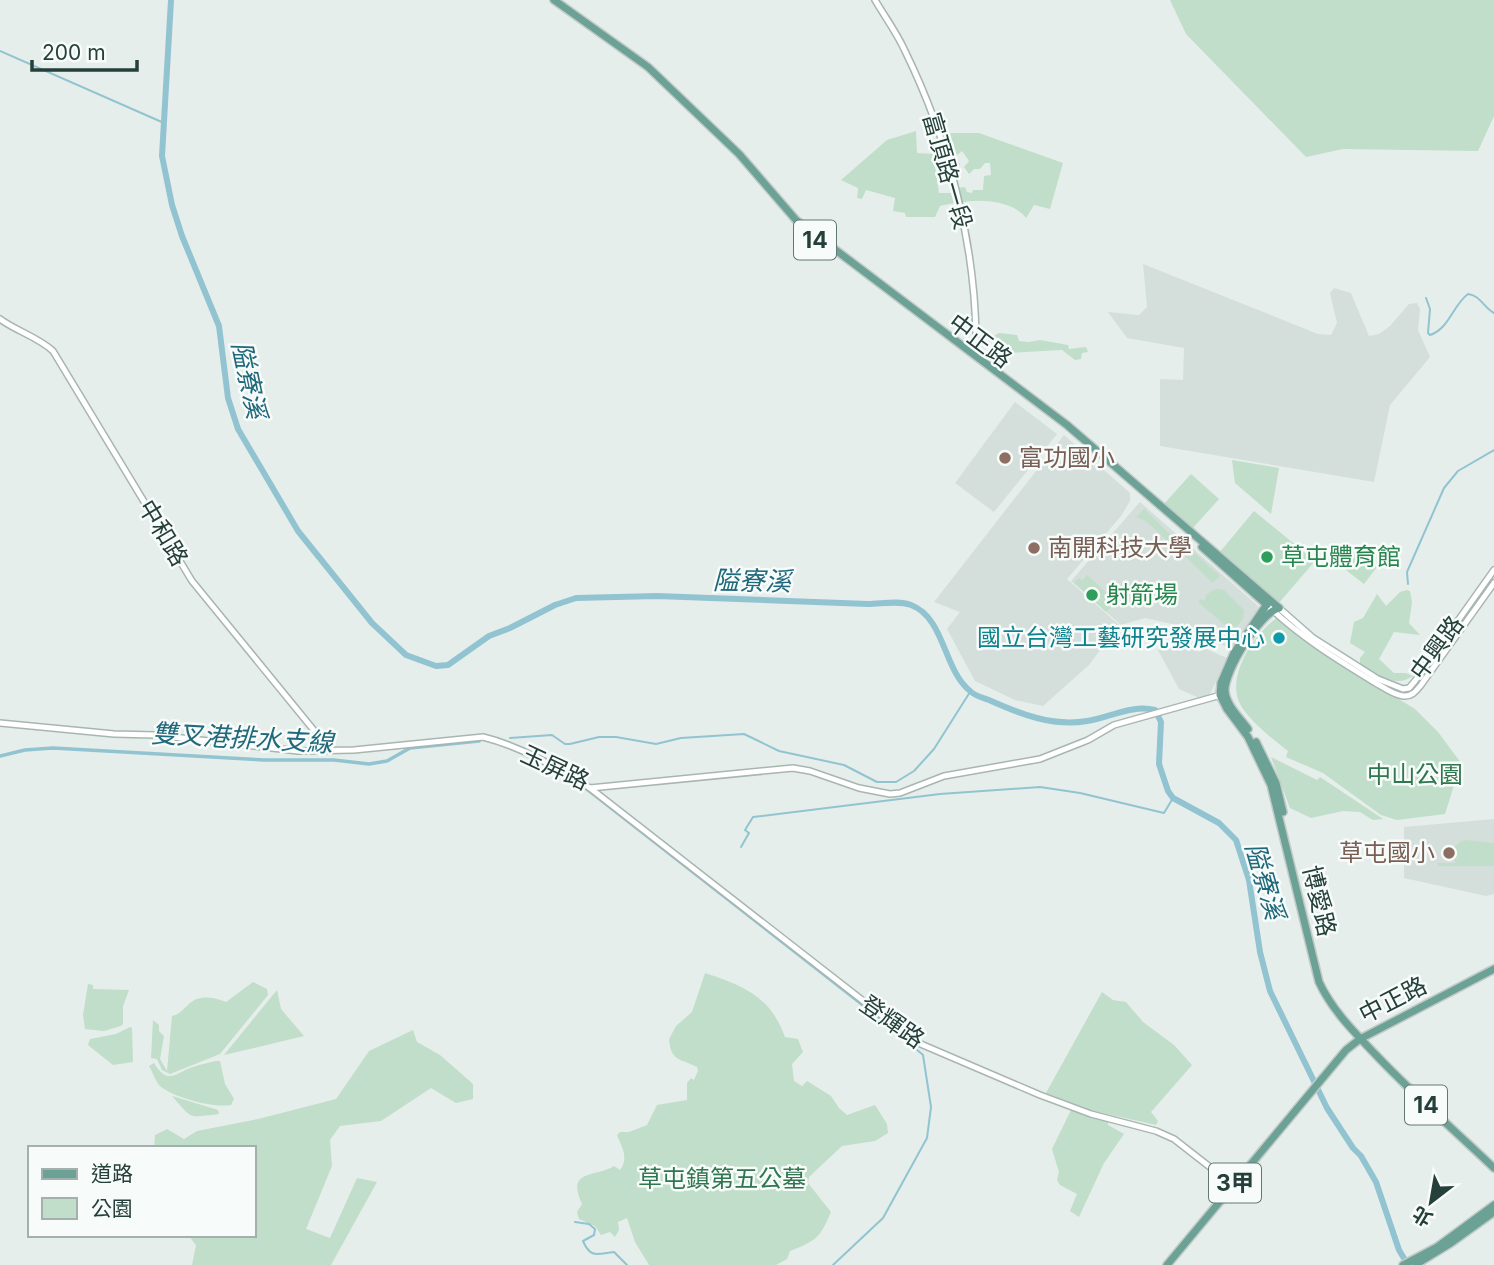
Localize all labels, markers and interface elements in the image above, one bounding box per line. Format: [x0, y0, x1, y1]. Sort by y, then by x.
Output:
scale bar [32, 28, 136, 72]
text: 200 m [42, 40, 106, 65]
street label: 富頂路一段 [917, 109, 978, 233]
road number: 14 [794, 220, 836, 260]
street label: 中正路 [943, 307, 1018, 374]
water label: 隘寮溪 [226, 339, 274, 425]
place label: 富功國小 [1019, 443, 1115, 472]
marker: 富功國小 [997, 450, 1013, 466]
street label: 中和路 [132, 494, 194, 571]
place label: 南開科技大學 [1048, 533, 1192, 562]
marker: 南開科技大學 [1026, 540, 1042, 556]
place label: 草屯體育館 [1281, 542, 1401, 571]
marker: 草屯體育館 [1259, 549, 1275, 565]
water label: 隘寮溪 [713, 564, 795, 597]
place label: 射箭場 [1106, 580, 1178, 609]
marker: 射箭場 [1084, 587, 1100, 603]
street label: 中興路 [1404, 610, 1469, 685]
place label: 國立台灣工藝研究發展中心 [977, 623, 1265, 652]
marker: 國立台灣工藝研究發展中心 [1271, 630, 1287, 646]
water label: 雙叉港排水支線 [150, 717, 337, 758]
street label: 玉屏路 [516, 739, 594, 796]
park label: 中山公園 [1367, 760, 1463, 789]
place label: 草屯國小 [1339, 838, 1435, 867]
water label: 隘寮溪 [1240, 839, 1292, 926]
marker: 草屯國小 [1441, 845, 1457, 861]
street label: 博愛路 [1297, 863, 1342, 939]
street label: 中正路 [1354, 970, 1431, 1029]
street label: 登輝路 [854, 989, 930, 1054]
road number: 14 [1405, 1086, 1447, 1124]
legend [28, 1146, 256, 1237]
text: 道路 [91, 1161, 133, 1186]
park label: 草屯鎮第五公墓 [638, 1164, 806, 1193]
road number: 3甲 [1209, 1164, 1261, 1202]
north arrow [1396, 1167, 1466, 1237]
text: 公園 [91, 1196, 133, 1221]
text: 北 [1408, 1201, 1437, 1231]

